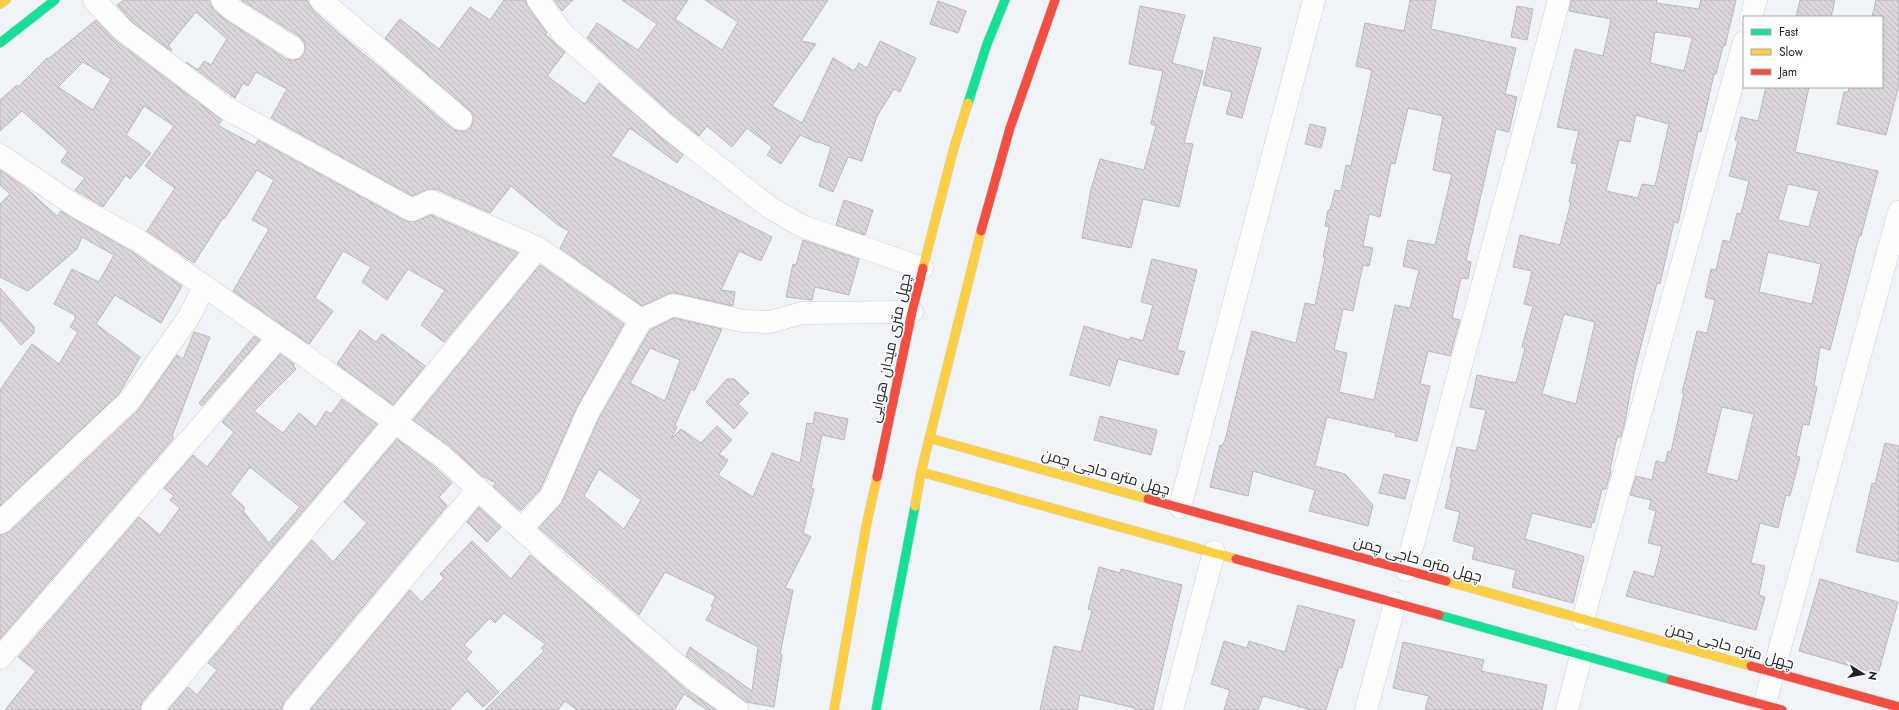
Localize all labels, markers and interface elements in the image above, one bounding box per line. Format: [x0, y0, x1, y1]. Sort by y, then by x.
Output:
legend [1743, 16, 1883, 88]
text: Fast [1779, 23, 1798, 41]
text: Slow [1779, 43, 1804, 61]
text: Jam [1777, 63, 1797, 81]
street label: چهل متری میدان هوایی [863, 271, 917, 425]
street label: چهل متره حاجی چمن [1039, 443, 1173, 501]
street label: چهل متره حاجی چمن [1351, 530, 1485, 588]
street label: چهل متره حاجی چمن [1663, 617, 1797, 675]
north arrow [1843, 654, 1883, 694]
text: N [1864, 670, 1882, 682]

